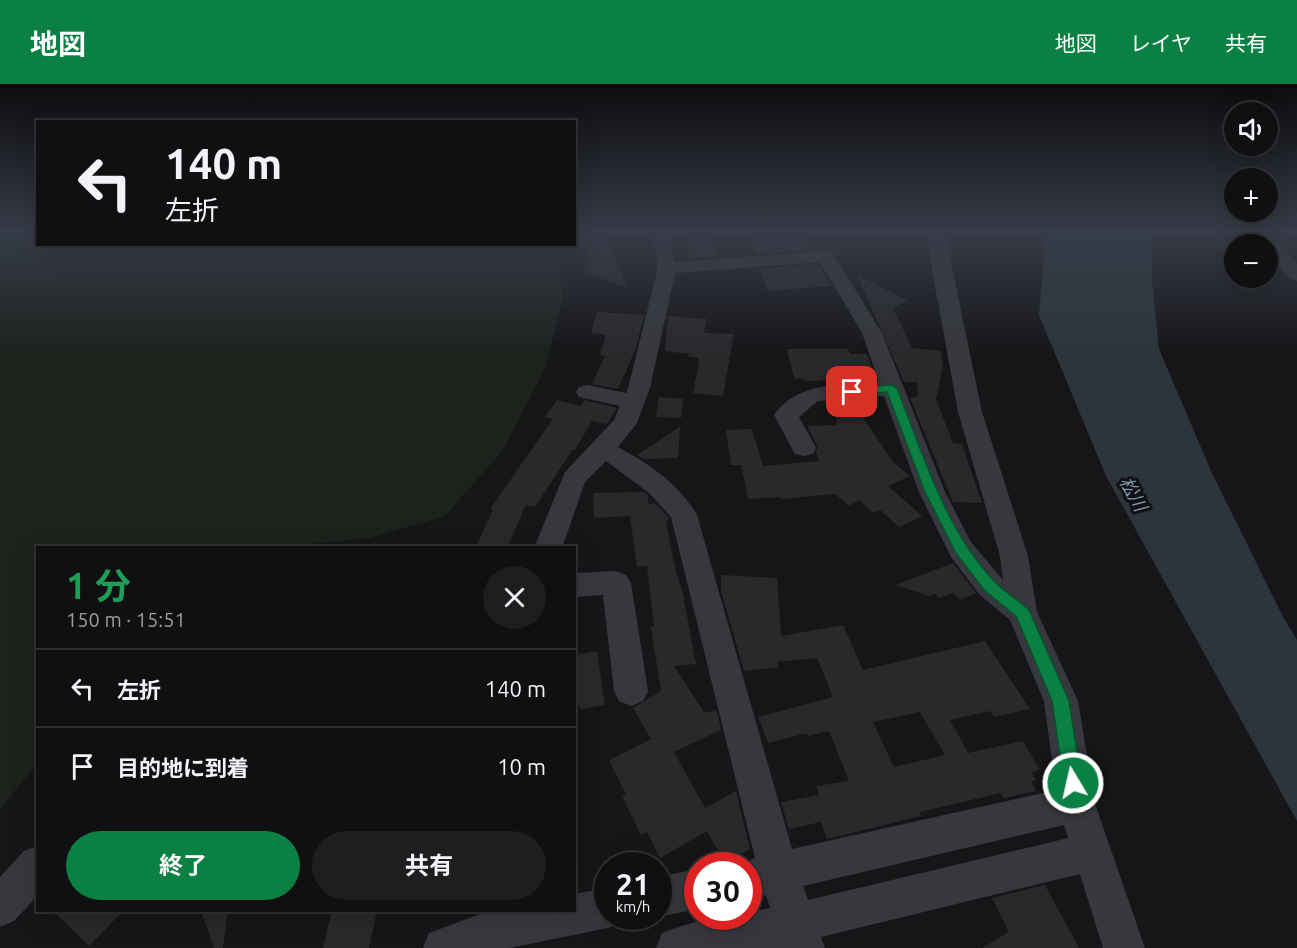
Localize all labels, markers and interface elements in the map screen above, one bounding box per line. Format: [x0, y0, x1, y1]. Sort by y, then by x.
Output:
text: 地図 [30, 28, 86, 59]
text: 地図 [1055, 31, 1097, 55]
text: レイヤ [1130, 31, 1192, 55]
text: 共有 [1225, 31, 1267, 55]
map controls [1224, 102, 1278, 288]
button: sound [1224, 102, 1278, 156]
text: 140 m [165, 140, 282, 187]
icon: left [66, 144, 144, 222]
button: + [1224, 168, 1278, 222]
text: 左折 [165, 195, 219, 225]
button: − [1224, 234, 1278, 288]
pin [826, 366, 877, 417]
icon: arrive [835, 375, 868, 408]
water label: 松川 [1116, 473, 1152, 516]
text: 1 分 [66, 565, 131, 606]
button: close [483, 566, 546, 629]
text: 150 m · 15:51 [66, 608, 186, 631]
icon: left [66, 672, 99, 705]
text: 140 m [485, 676, 546, 701]
text: 左折 [117, 677, 161, 702]
icon: arrive [66, 750, 99, 783]
position arrow [1041, 751, 1105, 815]
text: 10 m [497, 754, 546, 779]
text: 目的地に到着 [117, 755, 249, 780]
button: 終了 [66, 831, 300, 900]
button: 共有 [312, 831, 546, 900]
speed limit sign: 30 [684, 852, 762, 930]
text: 21 [616, 867, 650, 901]
text: km/h [616, 898, 650, 915]

